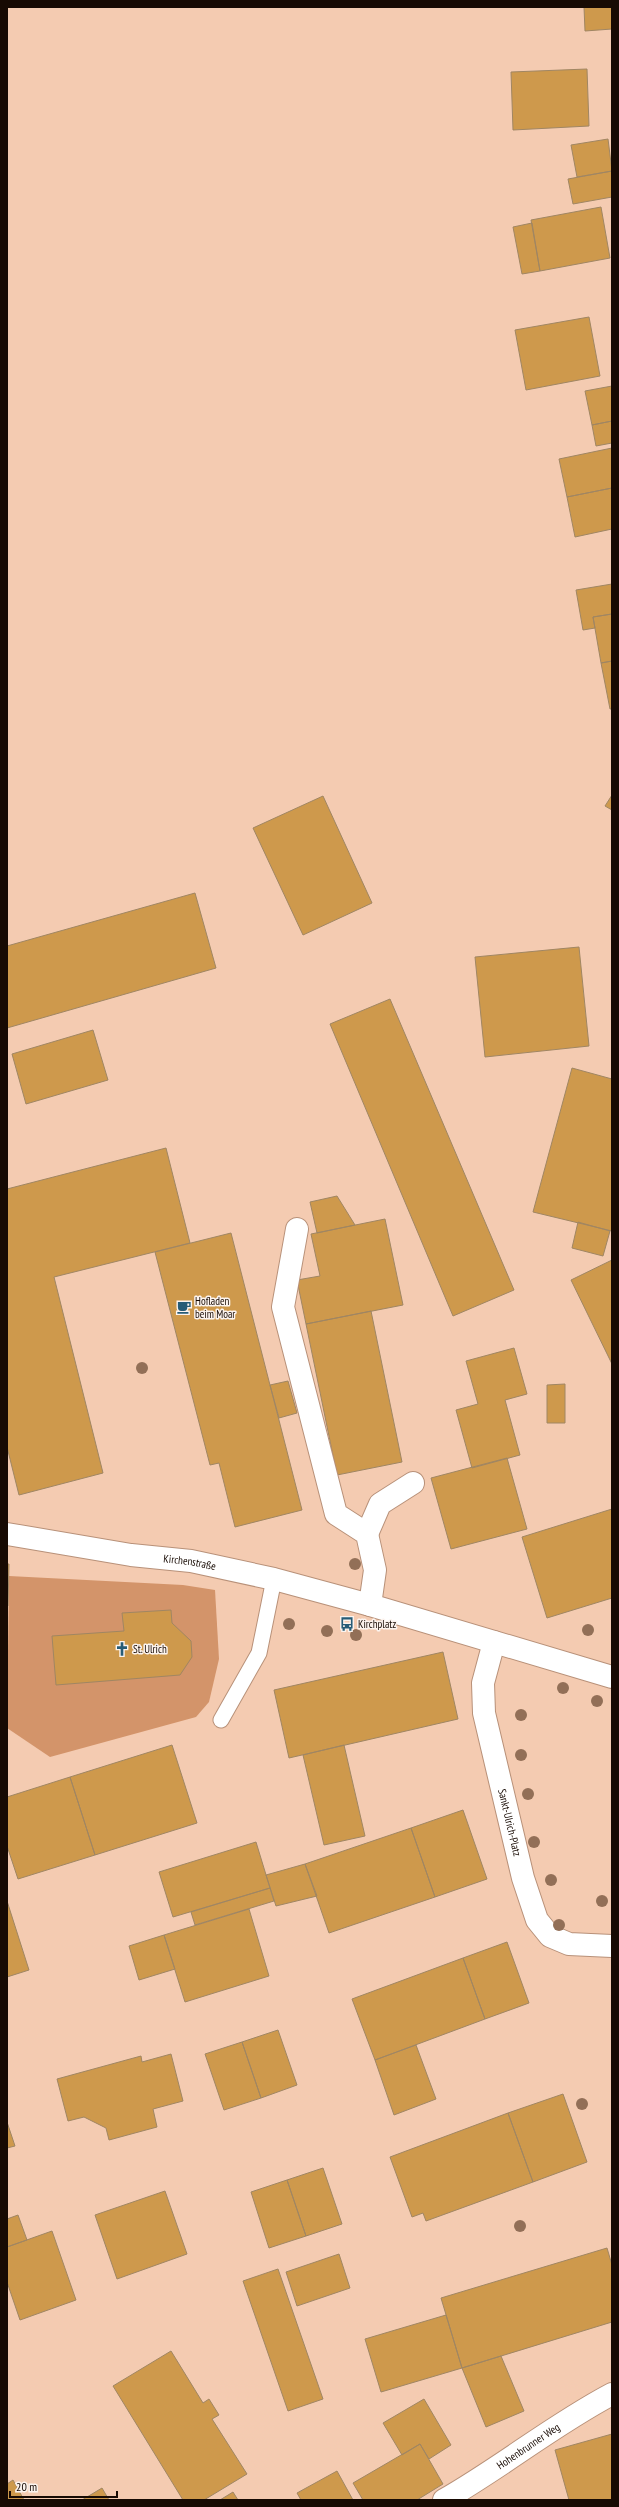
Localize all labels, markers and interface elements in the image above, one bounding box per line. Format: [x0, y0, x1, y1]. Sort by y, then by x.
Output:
place label: Hofladen beim Moar [195, 1294, 235, 1321]
cafe icon: Hofladen beim Moar [176, 1299, 192, 1315]
street label: Kirchenstraße [163, 1551, 218, 1573]
bus stop icon: Kirchplatz [339, 1616, 355, 1632]
place label: Kirchplatz [358, 1617, 396, 1631]
church icon: St. Ulrich [114, 1641, 130, 1657]
place label: St. Ulrich [133, 1642, 167, 1656]
street label: Sankt-Ulrich-Platz [495, 1787, 525, 1858]
street label: Hohenbrunner Weg [494, 2420, 563, 2472]
scale bar [10, 2473, 117, 2499]
text: 20 m [16, 2479, 37, 2494]

